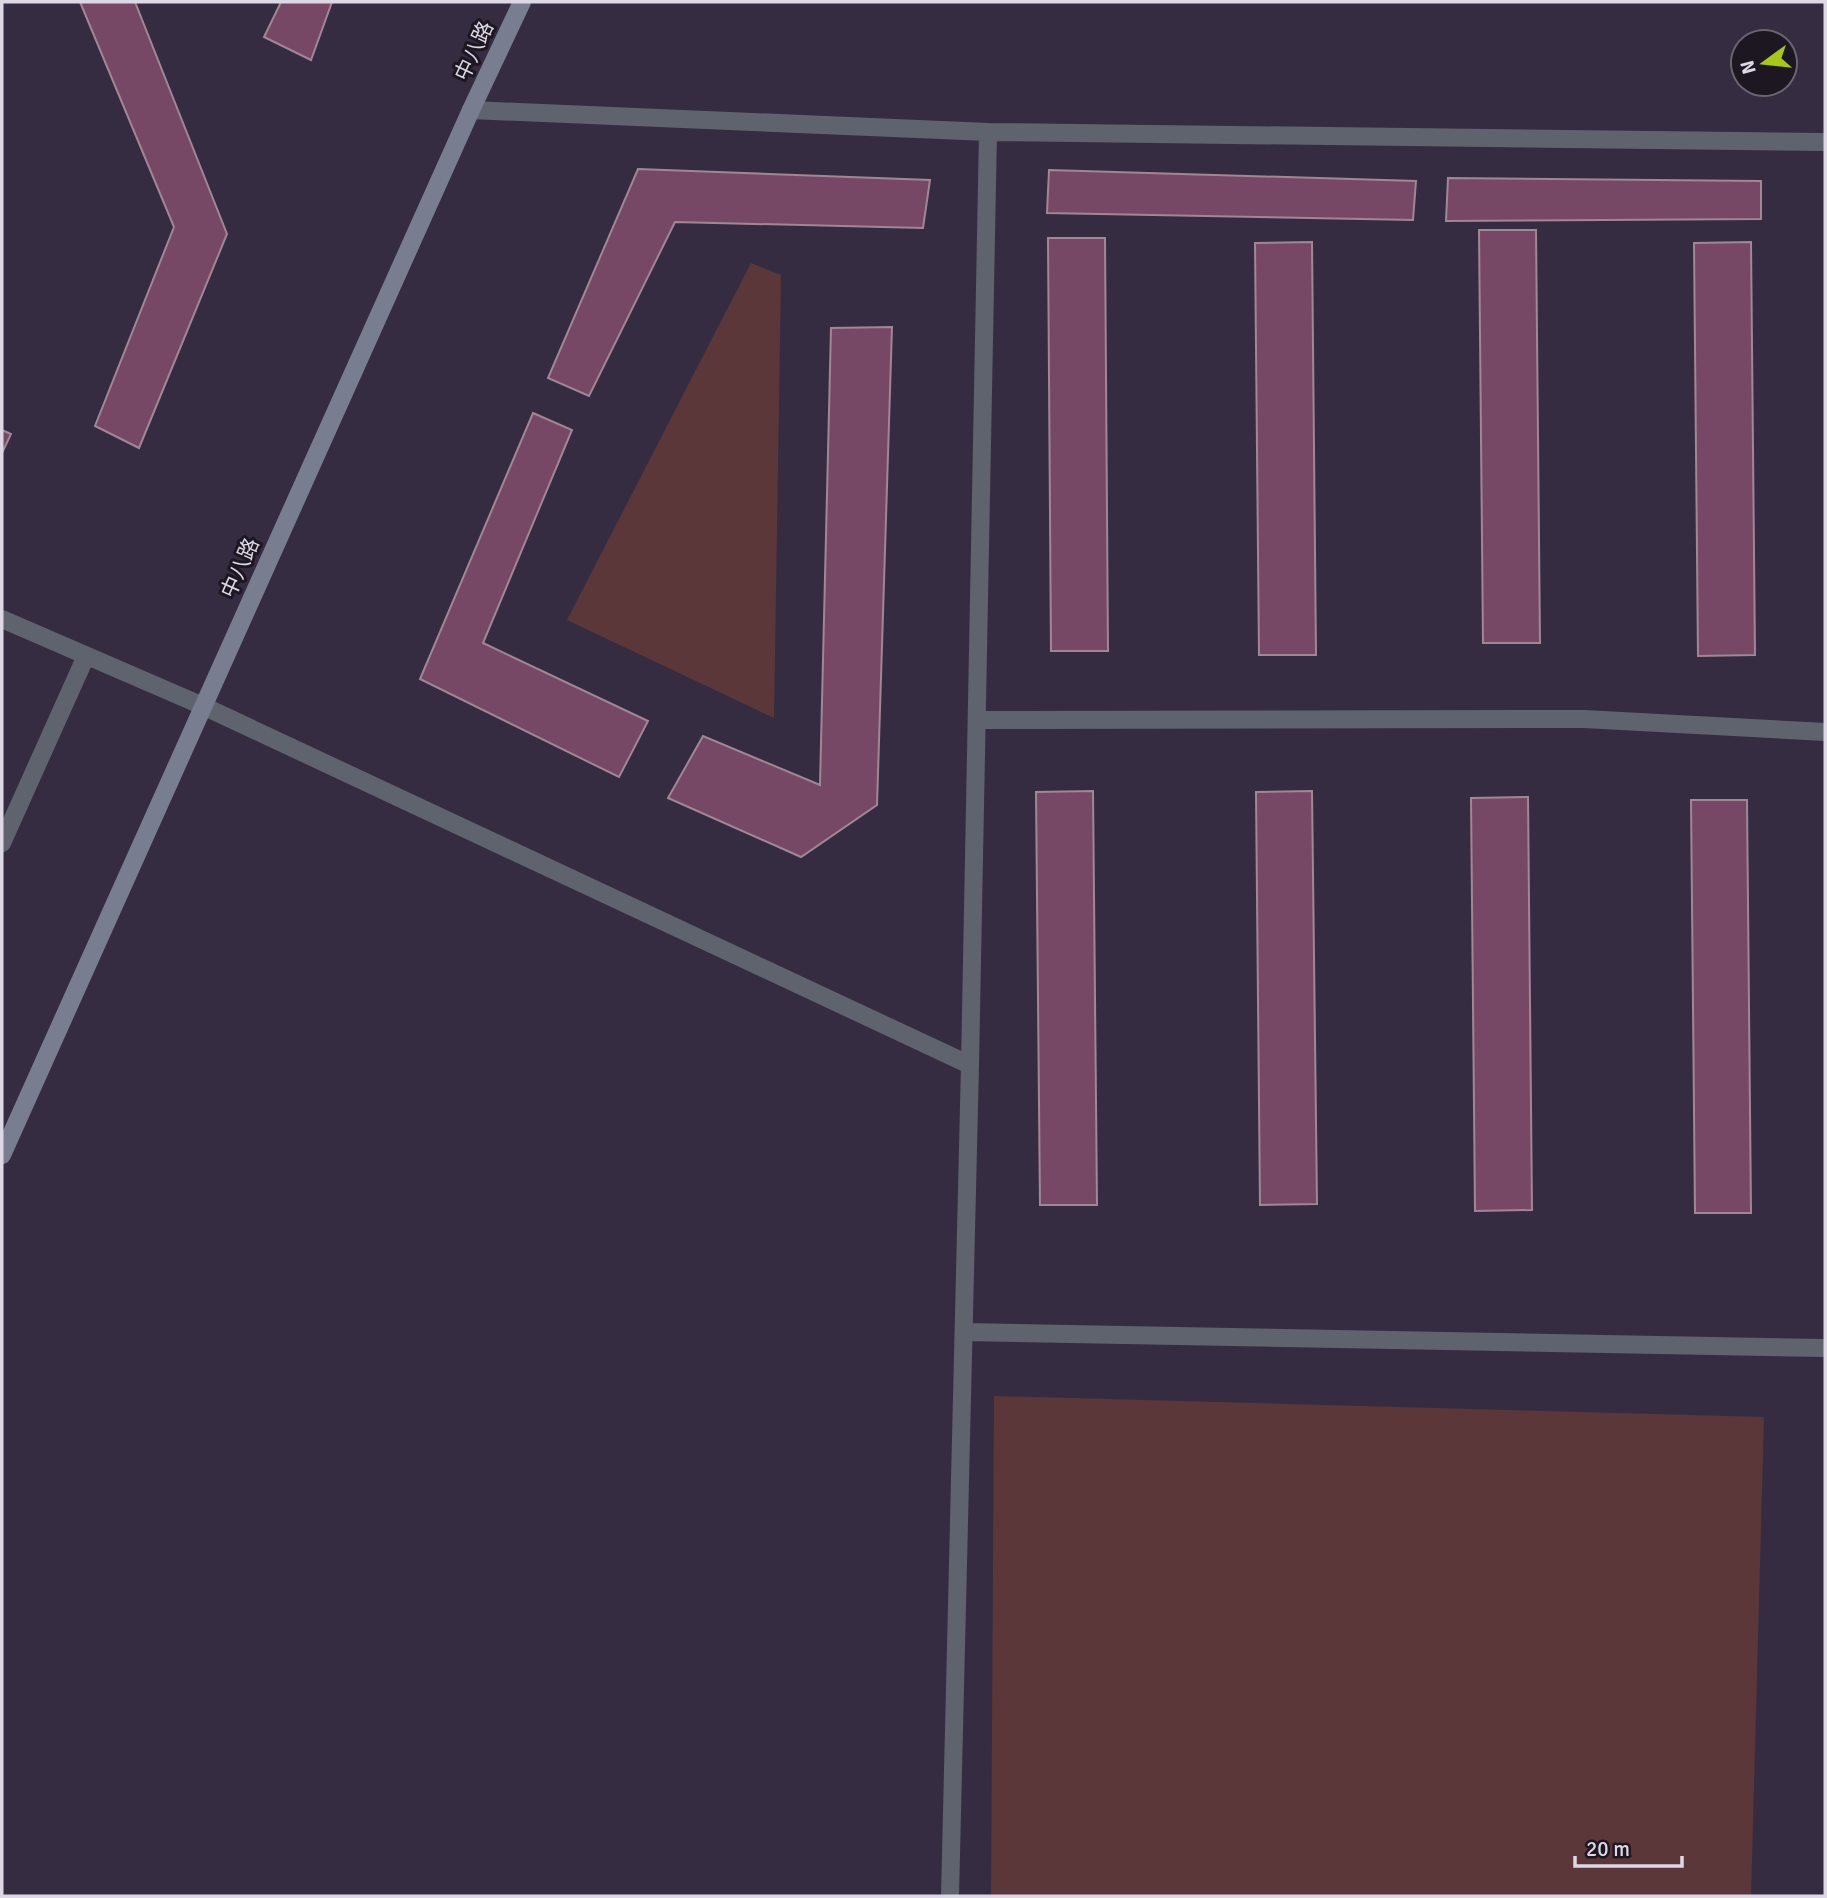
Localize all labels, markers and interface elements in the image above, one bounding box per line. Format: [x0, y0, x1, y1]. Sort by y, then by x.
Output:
street label: 中八路 [449, 17, 499, 85]
north arrow [1729, 28, 1799, 98]
text: N [1735, 58, 1762, 77]
street label: 中八路 [215, 534, 265, 602]
scale bar [1575, 1825, 1682, 1869]
text: 20 m [1586, 1836, 1630, 1862]

